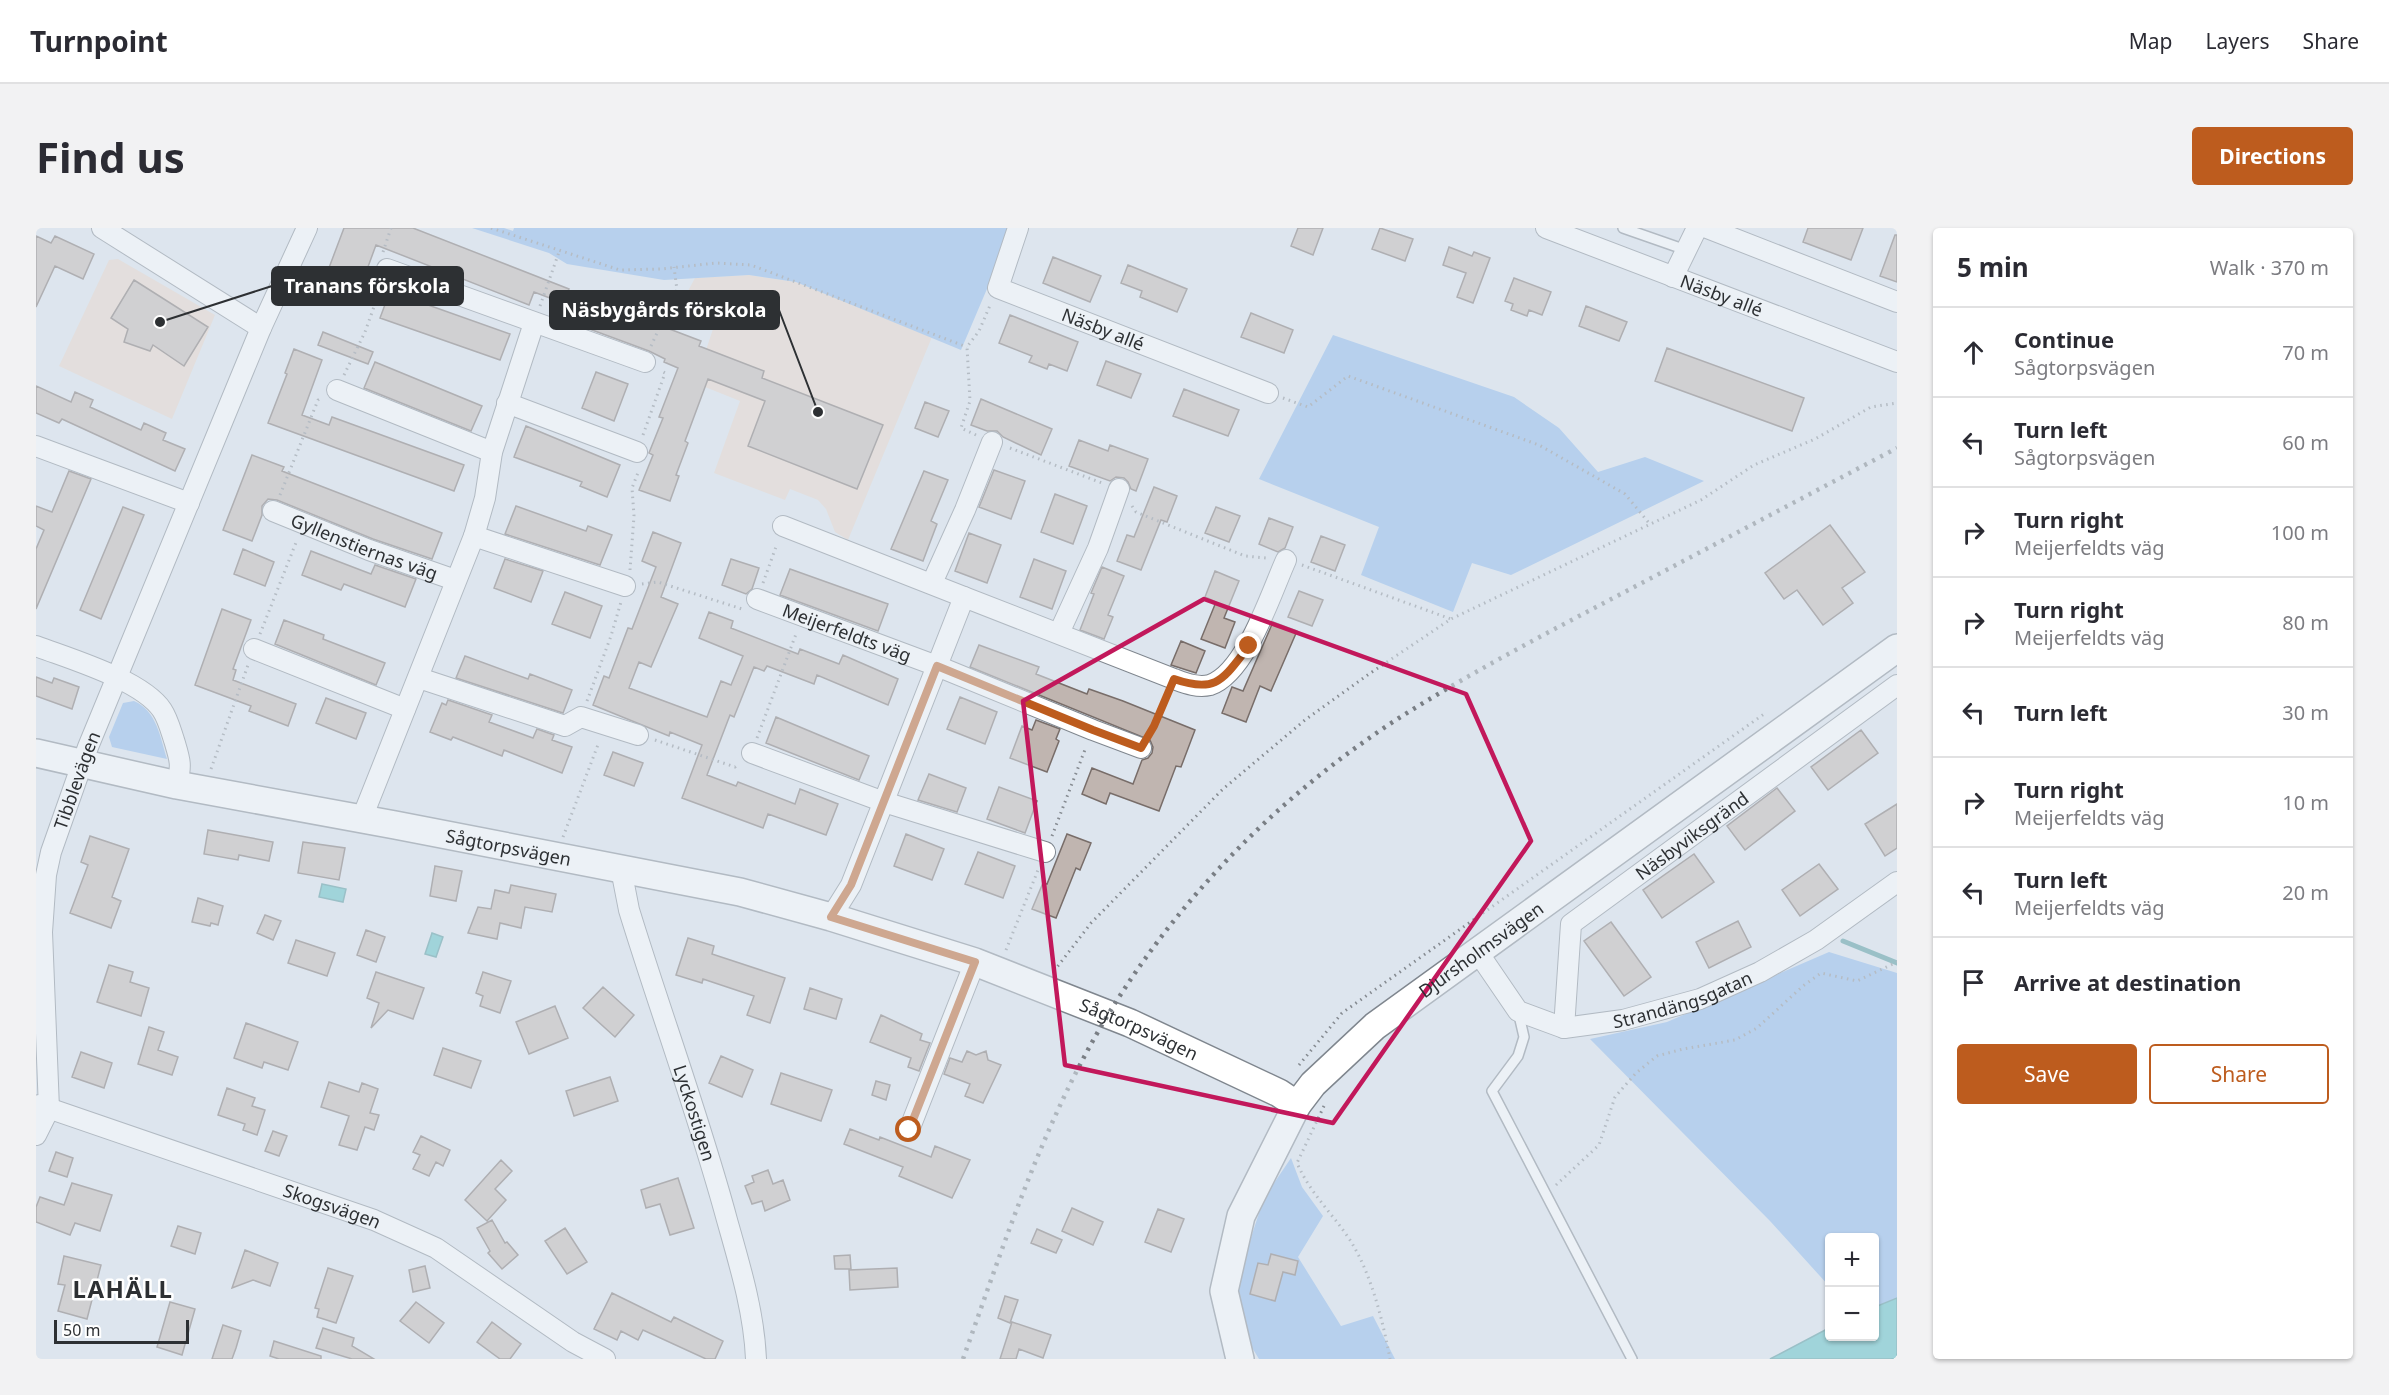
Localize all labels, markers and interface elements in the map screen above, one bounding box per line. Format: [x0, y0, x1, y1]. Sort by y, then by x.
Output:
text: Turnpoint [30, 22, 168, 60]
text: Map [2129, 27, 2173, 55]
text: Layers [2206, 27, 2270, 55]
text: Share [2303, 27, 2359, 55]
button: Directions [2192, 127, 2353, 185]
text: Find us [36, 128, 185, 185]
text: 5 min [1957, 249, 2029, 285]
text: Walk · 370 m [2210, 254, 2329, 281]
callout: Tranans förskola [272, 267, 463, 305]
street label: Näsby allé [1677, 268, 1766, 322]
text: Tranans förskola [284, 272, 450, 299]
callout: Näsbygårds förskola [550, 291, 779, 329]
text: Näsbygårds förskola [561, 296, 767, 323]
street label: Näsby allé [1058, 302, 1148, 356]
text: Continue [2014, 324, 2114, 354]
icon: ahead [1957, 336, 1990, 369]
text: 70 m [2282, 339, 2329, 366]
text: Sågtorpsvägen [2014, 354, 2155, 381]
text: Turn left [2014, 414, 2108, 444]
icon: left [1957, 426, 1990, 459]
text: 60 m [2282, 429, 2329, 456]
text: Sågtorpsvägen [2014, 444, 2155, 471]
text: Turn right [2014, 504, 2124, 534]
street label: Gyllenstiernas väg [287, 508, 441, 585]
icon: right [1957, 516, 1990, 549]
text: 100 m [2271, 519, 2329, 546]
text: Meijerfeldts väg [2014, 534, 2165, 561]
text: Turn right [2014, 594, 2124, 624]
street label: Meijerfeldts väg [779, 598, 915, 667]
icon: right [1957, 606, 1990, 639]
text: 80 m [2282, 609, 2329, 636]
text: Meijerfeldts väg [2014, 624, 2165, 651]
route end [1235, 632, 1261, 658]
icon: left [1957, 696, 1990, 729]
text: Turn left [2014, 697, 2108, 727]
text: 30 m [2282, 699, 2329, 726]
street label: Tibblevägen [48, 727, 105, 833]
text: Turn right [2014, 774, 2124, 804]
street label: Näsbyviksgränd [1630, 786, 1753, 885]
icon: right [1957, 786, 1990, 819]
text: 10 m [2282, 789, 2329, 816]
text: Meijerfeldts väg [2014, 804, 2165, 831]
street label: Sågtorpsvägen [444, 823, 573, 871]
text: Turn left [2014, 864, 2108, 894]
icon: left [1957, 876, 1990, 909]
text: 20 m [2282, 879, 2329, 906]
text: Meijerfeldts väg [2014, 894, 2165, 921]
street label: Djursholmsvägen [1414, 896, 1548, 1003]
street label: Strandängsgatan [1611, 965, 1756, 1033]
icon: arrive [1957, 966, 1990, 999]
text: Arrive at destination [2014, 967, 2241, 997]
street label: Sågtorpsvägen [1076, 992, 1202, 1065]
button: Save [1957, 1044, 2137, 1104]
button: Share [2149, 1044, 2329, 1104]
street label: Lyckostigen [668, 1061, 721, 1164]
route start [895, 1116, 921, 1142]
street label: Skogsvägen [280, 1178, 385, 1234]
map controls [1825, 1233, 1879, 1341]
button: + [1825, 1233, 1879, 1287]
district label: LAHÄLL [73, 1272, 173, 1305]
button: − [1825, 1287, 1879, 1341]
scale bar [54, 1317, 189, 1344]
text: 50 m [63, 1319, 100, 1341]

